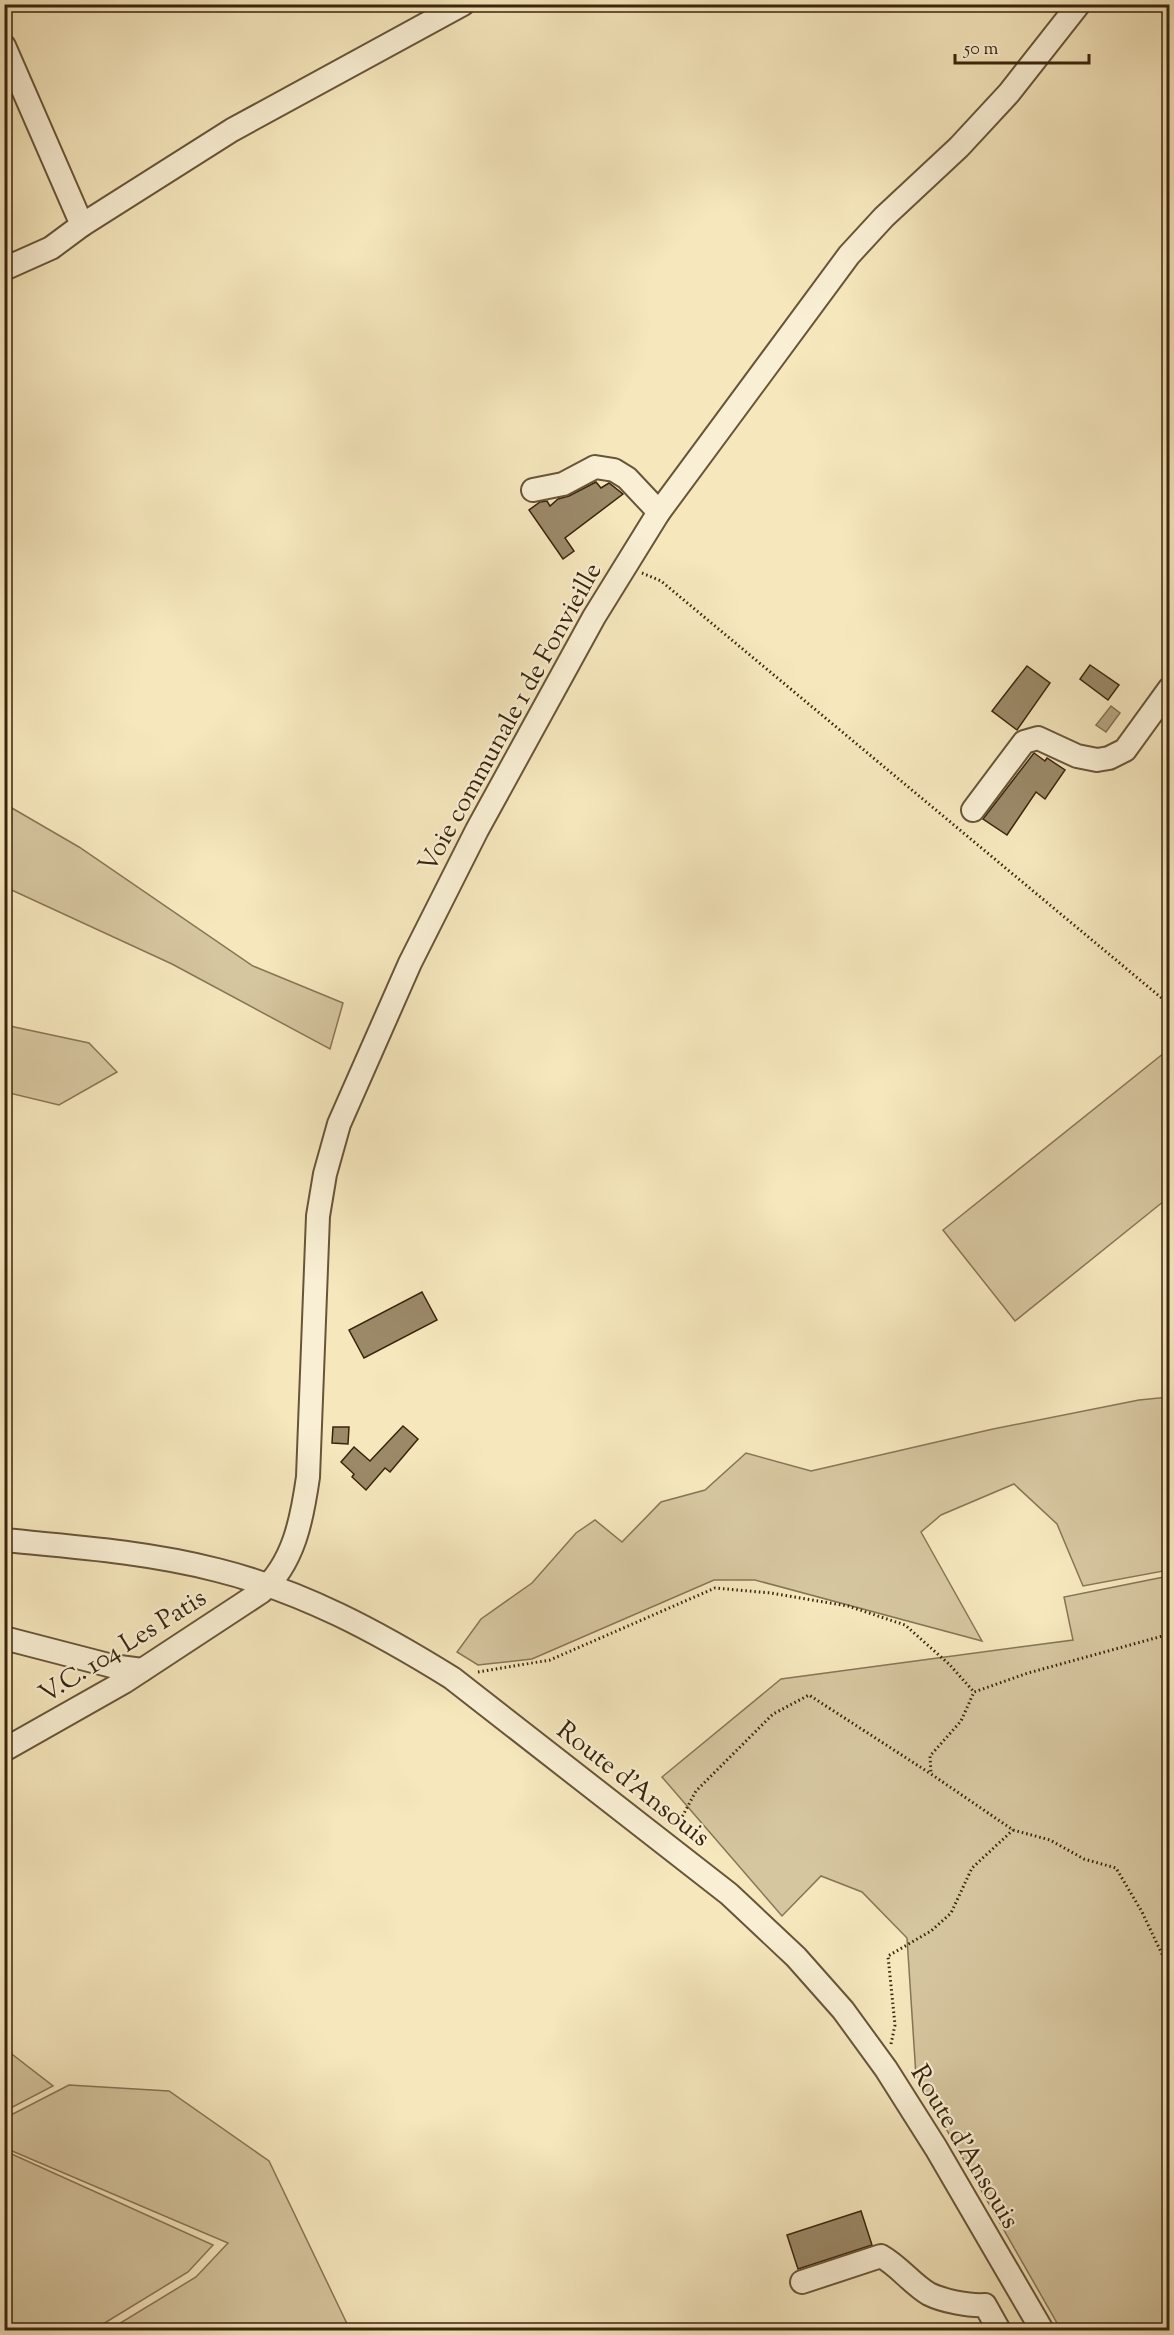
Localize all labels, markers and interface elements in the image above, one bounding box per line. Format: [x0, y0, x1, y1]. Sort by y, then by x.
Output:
scale bar [955, 27, 1088, 65]
text: 50 m [963, 37, 999, 63]
street label: Voie communale 1 de Fonvieille [410, 556, 612, 880]
street label: V.C. 104 Les Patis [32, 1581, 214, 1713]
street label: Route d'Ansouis [548, 1713, 717, 1857]
street label: Route d'Ansouis [900, 2058, 1027, 2236]

